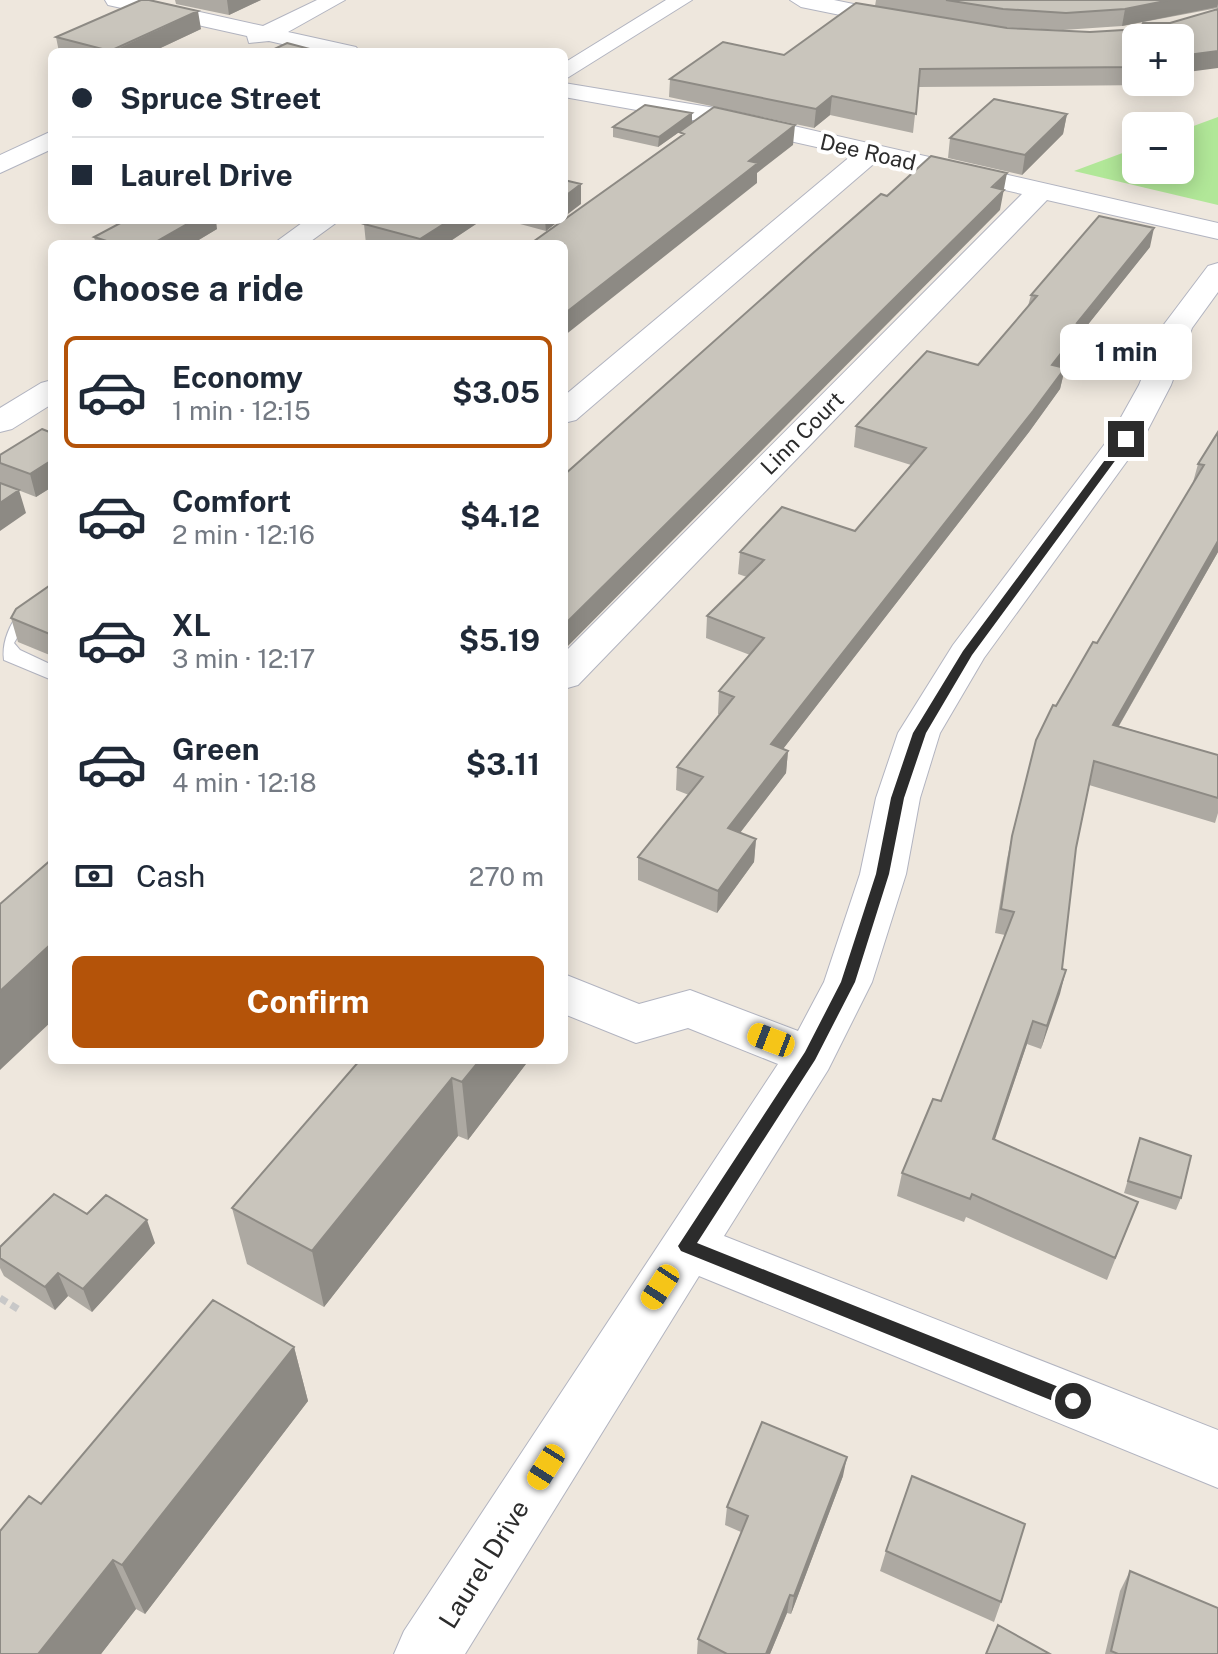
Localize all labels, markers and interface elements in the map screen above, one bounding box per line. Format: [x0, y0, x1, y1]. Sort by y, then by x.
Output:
map controls [1122, 24, 1194, 184]
button: + [1122, 24, 1194, 96]
text: Spruce Street [120, 80, 321, 116]
button: − [1122, 112, 1194, 184]
street label: Dee Road [818, 128, 918, 176]
text: Laurel Drive [120, 157, 293, 193]
text: Choose a ride [72, 267, 304, 309]
callout: 1 min [1060, 323, 1192, 379]
text: 1 min [1095, 336, 1157, 367]
icon: car [76, 356, 148, 428]
text: Economy [172, 359, 303, 395]
text: $3.05 [452, 374, 540, 410]
street label: Linn Court [755, 386, 849, 480]
text: 1 min · 12:15 [172, 395, 311, 426]
route end [1108, 421, 1144, 457]
icon: car [76, 480, 148, 552]
text: Comfort [172, 483, 291, 519]
text: $4.12 [460, 498, 540, 534]
text: 2 min · 12:16 [172, 519, 315, 550]
icon: car [76, 604, 148, 676]
text: XL [172, 607, 211, 643]
text: $5.19 [459, 622, 540, 658]
text: 3 min · 12:17 [172, 643, 315, 674]
icon: car [76, 728, 148, 800]
text: Green [172, 731, 259, 767]
text: $3.11 [466, 746, 540, 782]
text: 4 min · 12:18 [172, 767, 317, 798]
icon: cash [72, 854, 116, 898]
text: Cash [136, 858, 205, 894]
text: 270 m [469, 861, 544, 892]
button: Confirm [72, 956, 544, 1048]
car [744, 1020, 798, 1060]
car [637, 1260, 683, 1314]
route start [1055, 1383, 1091, 1419]
car [523, 1440, 569, 1494]
street label: Laurel Drive [432, 1494, 535, 1634]

